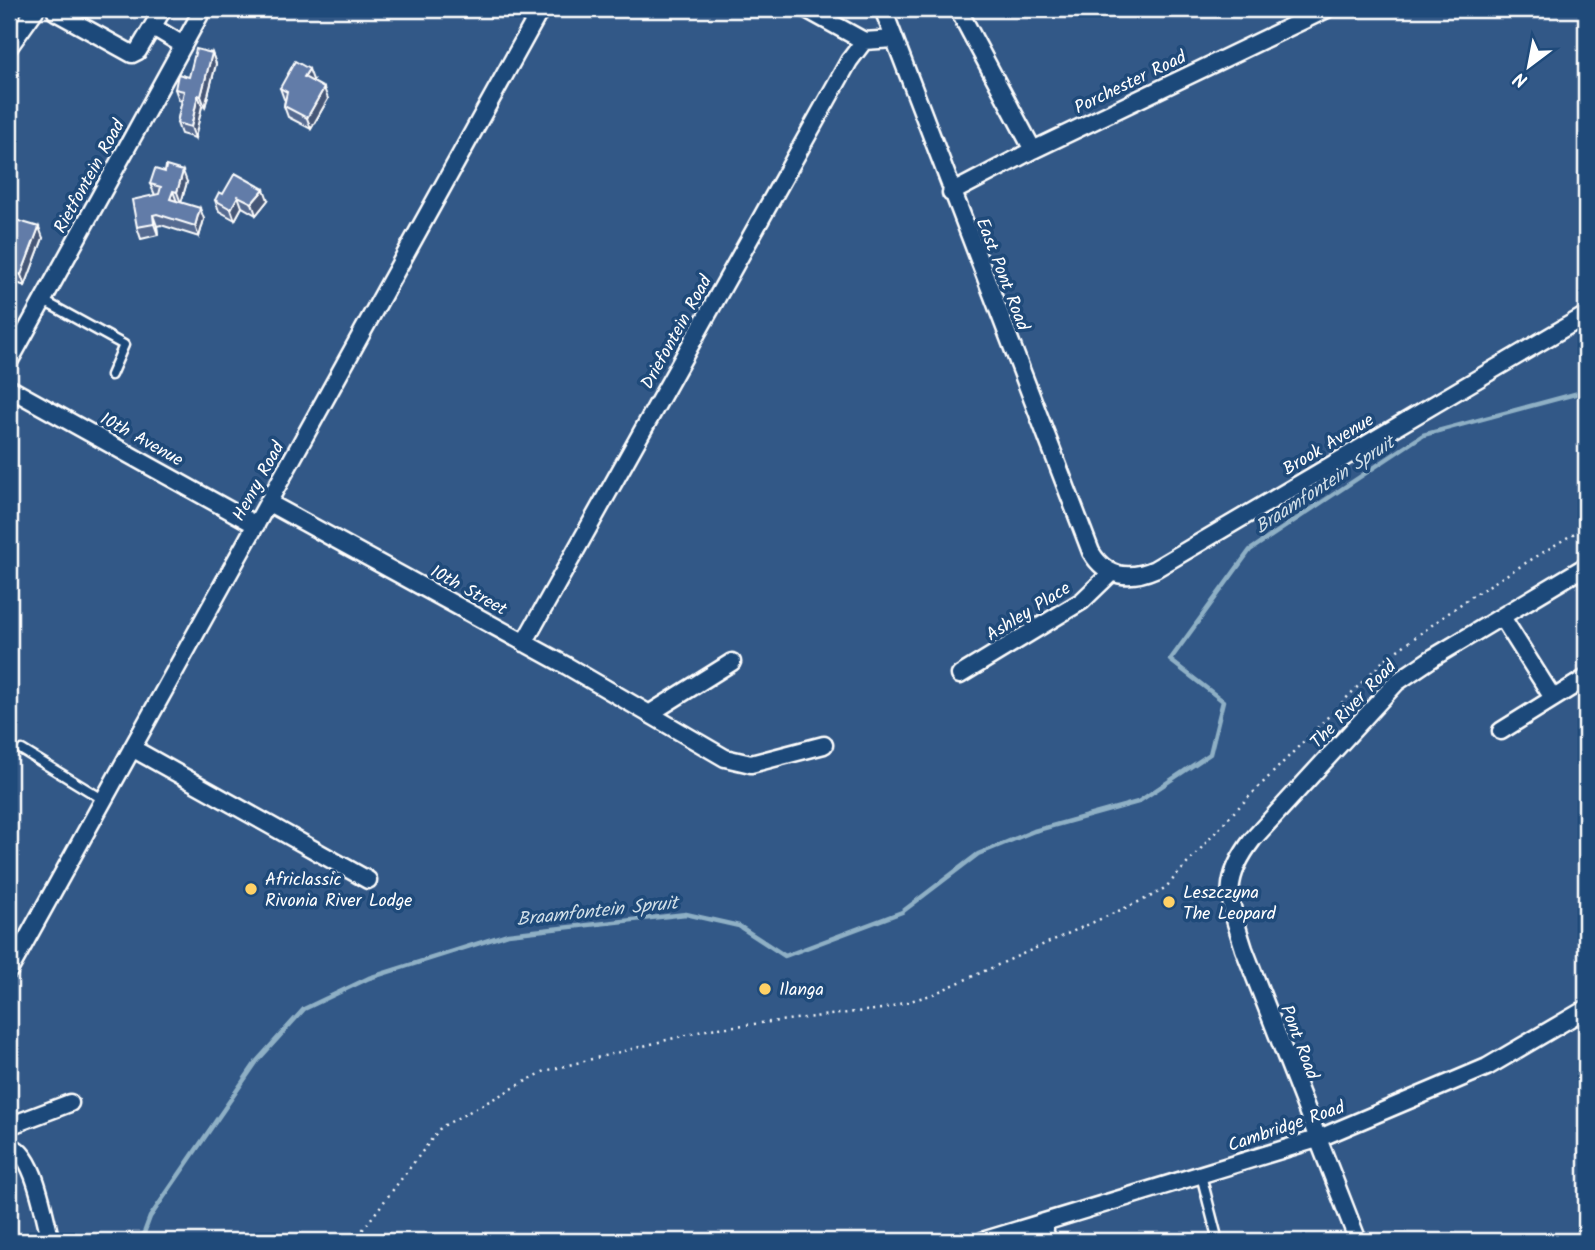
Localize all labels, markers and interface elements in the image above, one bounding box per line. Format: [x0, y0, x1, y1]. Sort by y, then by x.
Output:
north arrow [1494, 32, 1564, 102]
street label: Porchester Road [1070, 43, 1193, 123]
text: N [1508, 63, 1534, 95]
street label: Rietfontein Road [47, 113, 134, 239]
street label: East Pont Road [967, 214, 1037, 336]
street label: Driefontein Road [634, 269, 721, 395]
street label: 10th Avenue [94, 405, 188, 475]
street label: Brook Avenue [1277, 406, 1380, 484]
water label: Braamfontein Spruit [1249, 428, 1403, 542]
street label: Henry Road [225, 436, 294, 527]
street label: 10th Street [424, 558, 513, 625]
street label: Ashley Place [981, 575, 1077, 650]
street label: The River Road [1304, 653, 1405, 756]
place label: Africlassic Rivonia River Lodge [265, 866, 412, 916]
place label: Leszczyna The Leopard [1183, 879, 1277, 929]
marker: Africlassic Rivonia River Lodge [243, 881, 259, 897]
water label: Braamfontein Spruit [515, 888, 682, 935]
marker: Leszczyna The Leopard [1161, 894, 1177, 910]
place label: Ilanga [779, 976, 824, 1005]
marker: Ilanga [757, 981, 773, 997]
street label: Pont Road [1271, 1001, 1326, 1085]
street label: Cambridge Road [1224, 1093, 1350, 1161]

